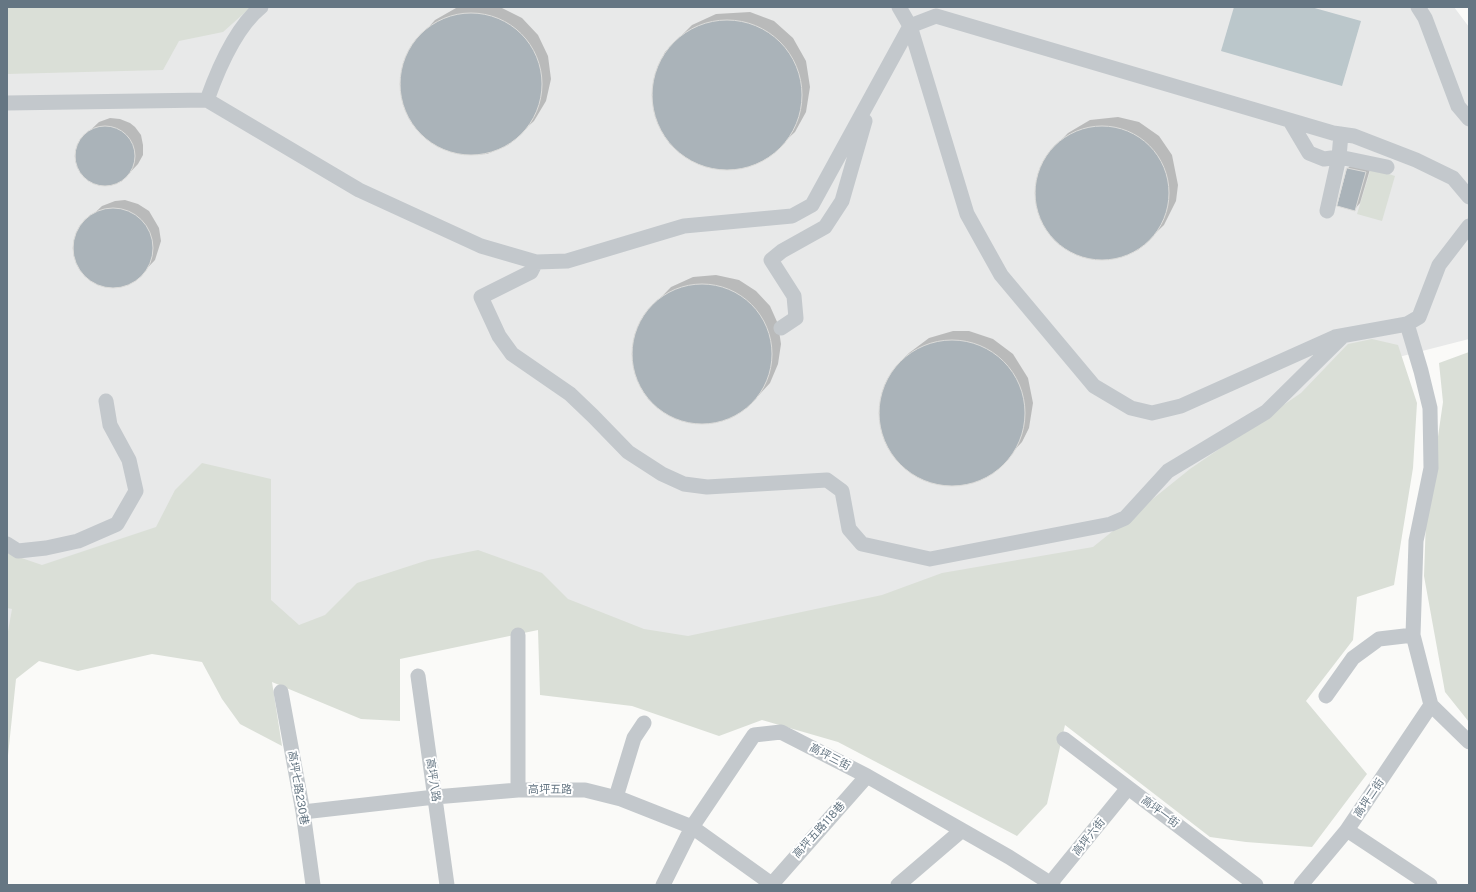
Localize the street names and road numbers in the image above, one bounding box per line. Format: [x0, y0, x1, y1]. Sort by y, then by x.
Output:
street label: 高坪三街 [807, 741, 853, 773]
street label: 高坪七路230巷 [285, 750, 311, 826]
street label: 高坪八路 [423, 757, 443, 803]
street label: 高坪二街 [1351, 776, 1387, 820]
street label: 高坪五路 [528, 783, 572, 797]
street label: 高坪一街 [1138, 793, 1182, 831]
street label: 高坪五路118巷 [790, 799, 848, 861]
street label: 高坪六街 [1070, 816, 1108, 858]

